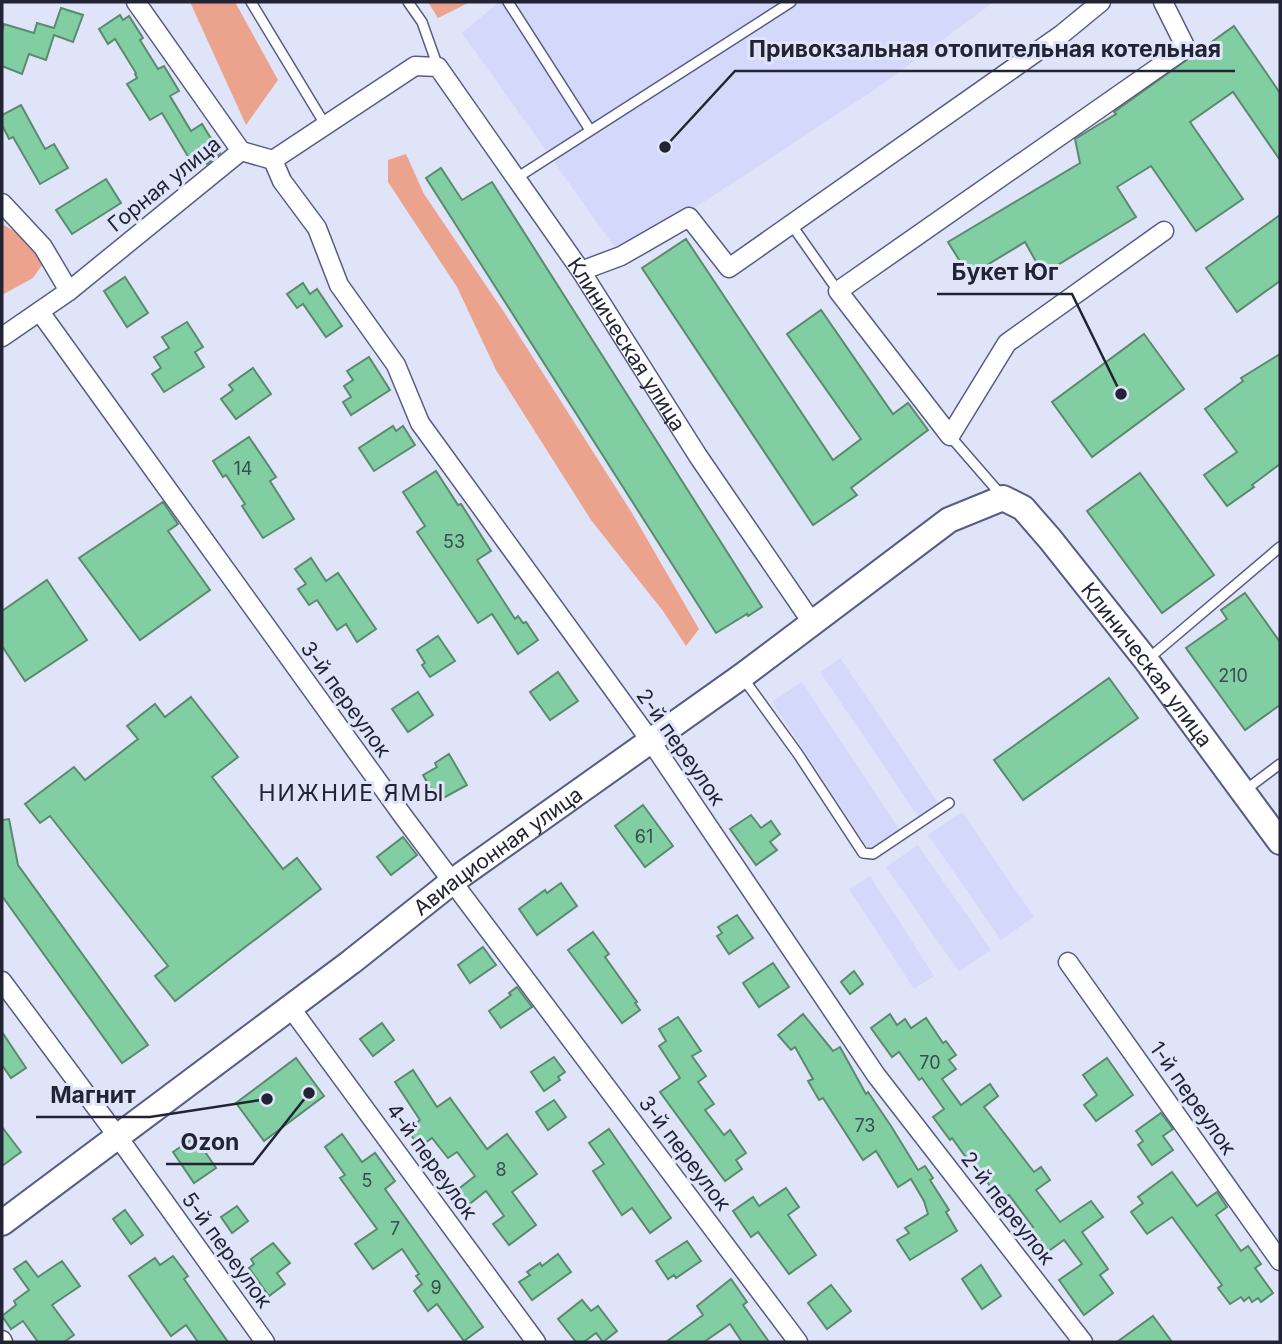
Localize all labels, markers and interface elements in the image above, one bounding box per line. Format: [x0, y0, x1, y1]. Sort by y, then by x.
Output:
callout: Привокзальная отопительная котельная [735, 27, 1235, 71]
text: Привокзальная отопительная котельная [749, 35, 1221, 63]
street label: Горная улица [103, 131, 225, 237]
callout: Букет Юг [937, 250, 1072, 294]
street label: Клиническая улица [563, 252, 691, 435]
text: Букет Юг [952, 258, 1058, 286]
house number: 14 [234, 458, 252, 479]
house number: 53 [443, 531, 465, 552]
street label: Клиническая улица [1077, 577, 1218, 751]
street label: 3-й переулок [296, 636, 397, 762]
house number: 210 [1218, 665, 1248, 686]
street label: 2-й переулок [631, 684, 731, 811]
district label: НИЖНИЕ ЯМЫ [258, 779, 446, 807]
street label: Авиационная улица [408, 781, 587, 920]
house number: 61 [635, 826, 653, 847]
street label: 1-й переулок [1145, 1036, 1242, 1160]
house number: 70 [919, 1052, 941, 1073]
callout: Магнит [36, 1073, 150, 1117]
text: Магнит [50, 1081, 136, 1109]
street label: 3-й переулок [634, 1091, 737, 1216]
street label: 4-й переулок [381, 1098, 483, 1225]
house number: 73 [854, 1115, 876, 1136]
callout: Ozon [166, 1120, 253, 1164]
text: Ozon [181, 1128, 239, 1156]
street label: 2-й переулок [956, 1146, 1060, 1270]
house number: 8 [495, 1159, 507, 1180]
house number: 5 [362, 1170, 372, 1191]
street label: 5-й переулок [177, 1187, 278, 1313]
house number: 7 [390, 1218, 400, 1239]
house number: 9 [430, 1277, 442, 1298]

